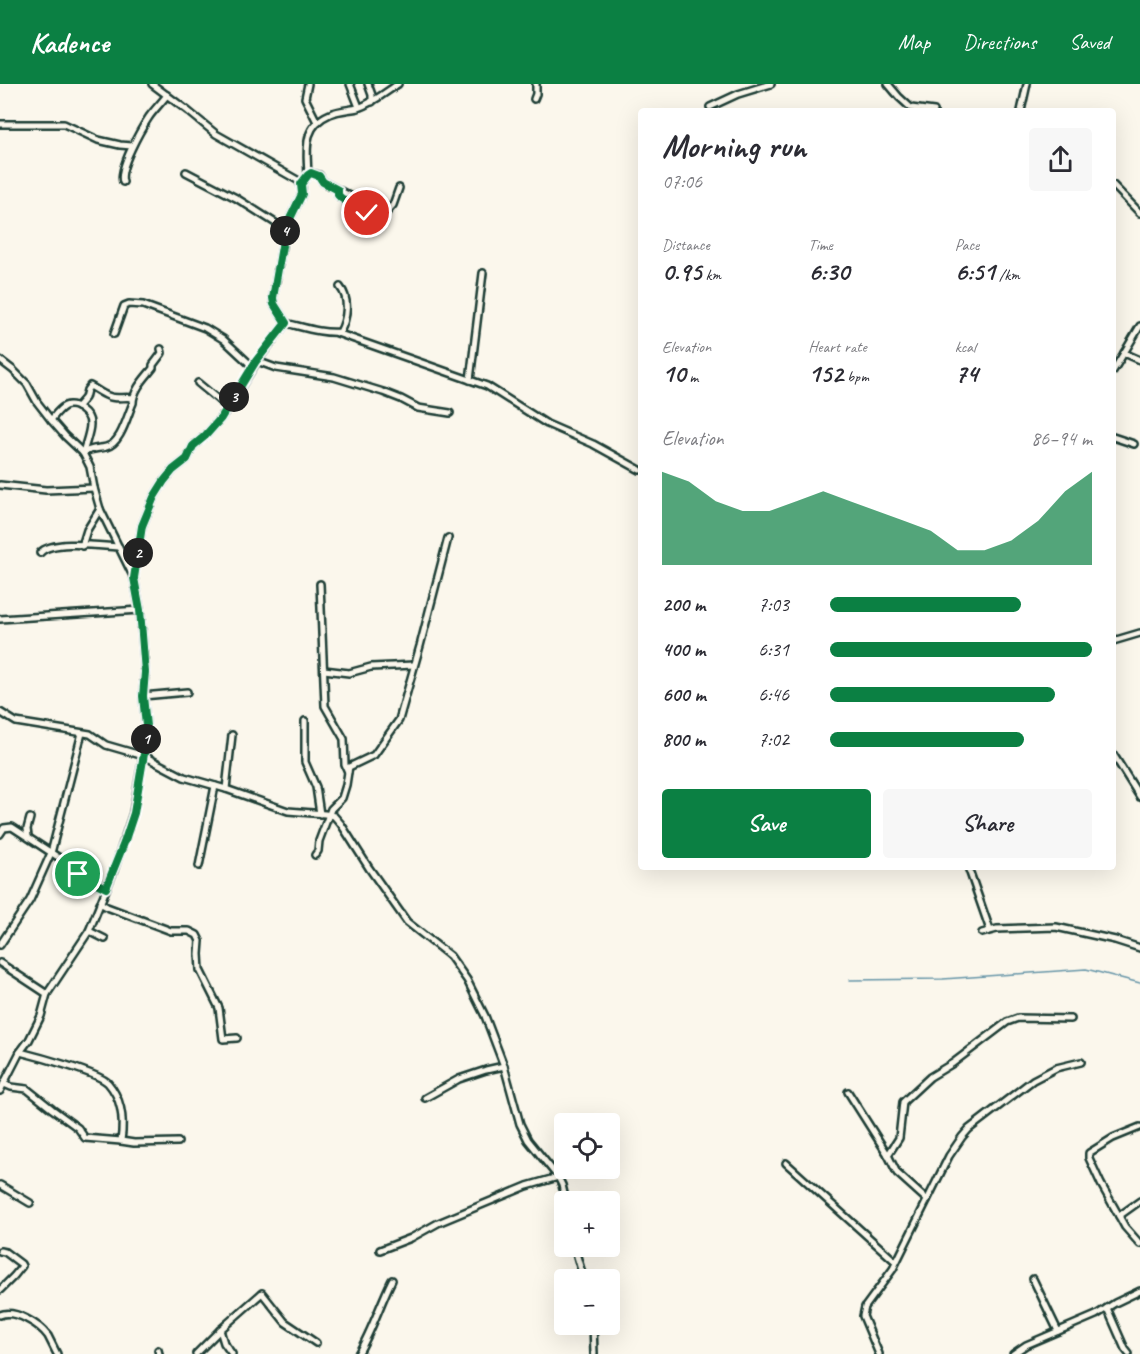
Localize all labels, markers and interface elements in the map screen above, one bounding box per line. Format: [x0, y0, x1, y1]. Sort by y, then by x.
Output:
text: Kadence [30, 25, 109, 60]
text: Map [898, 29, 930, 55]
text: Directions [963, 29, 1036, 55]
text: Saved [1069, 29, 1110, 55]
text: Morning run [662, 125, 806, 167]
button: share [1029, 128, 1092, 191]
text: 07:06 [662, 169, 702, 194]
pin [341, 187, 392, 238]
icon: check [350, 196, 383, 229]
pin: 4 [270, 216, 300, 246]
text: 4 [281, 221, 289, 241]
text: Distance [662, 235, 710, 255]
text: Time [808, 235, 833, 255]
text: Pace [955, 235, 979, 255]
text: 0.95 [662, 255, 702, 288]
text: 6:30 [808, 255, 849, 288]
text: 6:51 [955, 255, 995, 288]
text: km [702, 265, 721, 285]
text: /km [995, 265, 1020, 285]
text: Elevation [662, 337, 711, 357]
text: Heart rate [808, 337, 867, 357]
text: kcal [955, 337, 976, 357]
text: 10 [662, 357, 685, 390]
text: 152 [808, 357, 843, 390]
text: 74 [955, 357, 978, 390]
text: m [685, 367, 698, 387]
text: bpm [843, 367, 869, 387]
pin: 3 [219, 382, 249, 412]
text: 3 [230, 387, 238, 407]
text: Elevation [662, 426, 724, 451]
text: 86–94 m [1031, 426, 1092, 451]
pin: 2 [123, 538, 153, 568]
text: 2 [134, 543, 142, 563]
text: 200 m [662, 592, 705, 617]
text: 7:03 [758, 592, 789, 617]
text: 400 m [662, 637, 705, 662]
text: 6:31 [758, 637, 789, 662]
text: 600 m [662, 682, 706, 707]
text: 6:46 [758, 682, 789, 707]
pin: 1 [131, 724, 161, 754]
text: 800 m [662, 727, 705, 752]
text: 7:02 [758, 727, 789, 752]
text: 1 [142, 729, 150, 749]
button: Save [662, 789, 871, 858]
button: Share [883, 789, 1092, 858]
pin [52, 848, 103, 899]
icon: arrive [61, 857, 94, 890]
map controls [554, 1113, 620, 1335]
button: locate [554, 1113, 620, 1179]
button: + [554, 1191, 620, 1257]
button: − [554, 1269, 620, 1335]

